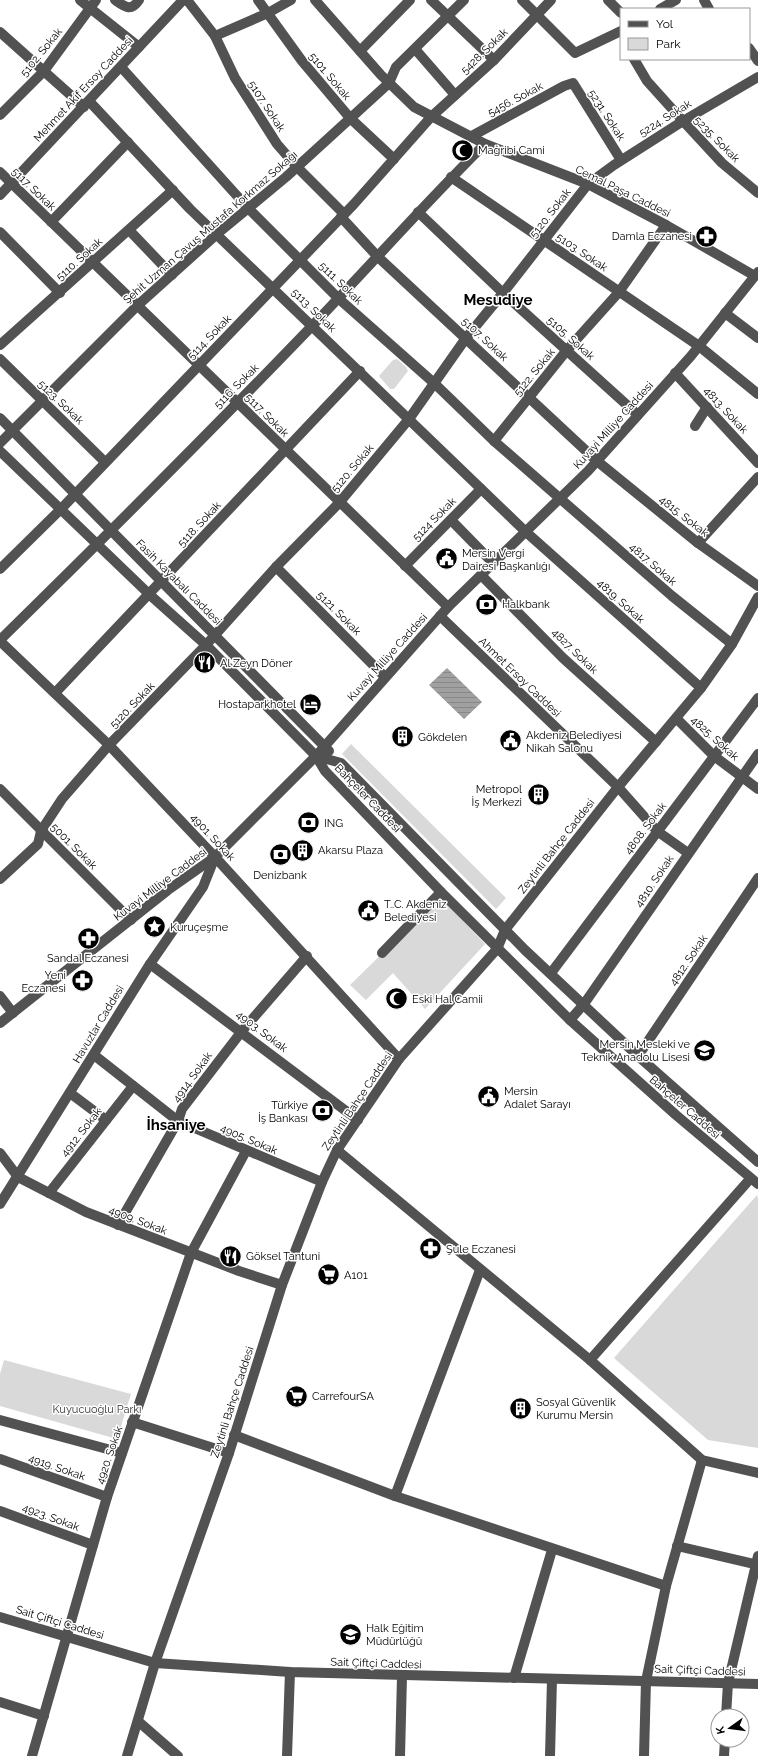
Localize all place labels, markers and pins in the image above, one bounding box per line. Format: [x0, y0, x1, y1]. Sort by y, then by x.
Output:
mosque icon: Mağribi Cami [450, 137, 476, 163]
place label: Mağribi Cami [478, 144, 545, 157]
pharmacy icon: Damla Eczanesi [694, 223, 720, 249]
place label: Damla Eczanesi [612, 230, 692, 243]
public building icon: Mersin Vergi Dairesi Başkanlığı [433, 546, 459, 572]
place label: Mersin Vergi Dairesi Başkanlığı [462, 547, 550, 573]
bank icon: Halkbank [474, 591, 500, 617]
place label: Halkbank [502, 598, 550, 611]
restaurant icon: Al Zeyn Döner [192, 650, 218, 676]
place label: Al Zeyn Döner [220, 657, 292, 670]
hotel icon: Hostaparkhotel [298, 691, 324, 717]
place label: Hostaparkhotel [218, 698, 296, 711]
building icon: Gökdelen [390, 724, 416, 750]
public building icon: Akdeniz Belediyesi Nikah Salonu [498, 728, 524, 754]
place label: Akdeniz Belediyesi Nikah Salonu [526, 729, 622, 755]
place label: Gökdelen [418, 731, 467, 744]
building icon: Metropol İş Merkezi [525, 782, 551, 808]
place label: Metropol İş Merkezi [472, 783, 522, 809]
bank icon: ING [296, 810, 322, 836]
place label: ING [324, 817, 343, 830]
building icon: Akarsu Plaza [290, 837, 316, 863]
bank icon: Denizbank [267, 842, 293, 868]
place label: Akarsu Plaza [318, 844, 383, 857]
place label: Denizbank [253, 869, 307, 882]
public building icon: T..C. Akdeniz Belediyesi [356, 897, 382, 923]
place label: T..C. Akdeniz Belediyesi [384, 898, 447, 924]
place icon: Kuruçeşme [141, 914, 167, 940]
place label: Kuruçeşme [170, 921, 229, 934]
pharmacy icon: Sandal Eczanesi [75, 925, 101, 951]
place label: Sandal Eczanesi [47, 952, 129, 965]
pharmacy icon: Yeni Eczanesi [69, 968, 95, 994]
place label: Yeni Eczanesi [21, 969, 66, 995]
mosque icon: Eski Hal Camii [383, 986, 409, 1012]
place label: Eski Hal Camii [412, 993, 483, 1006]
school or university icon: Mersin Mesleki ve Teknik Anadolu Lisesi [692, 1037, 718, 1063]
place label: Mersin Mesleki ve Teknik Anadolu Lisesi [581, 1038, 691, 1064]
public building icon: Mersin Adalet Sarayı [476, 1084, 502, 1110]
place label: Mersin Adalet Sarayı [504, 1085, 571, 1111]
bank icon: Türkiye İş Bankası [310, 1098, 336, 1124]
place label: Türkiye İş Bankası [258, 1099, 309, 1125]
pharmacy icon: Şule Eczanesi [417, 1236, 443, 1262]
restaurant icon: Göksel Tantuni [218, 1243, 244, 1269]
place label: Şule Eczanesi [446, 1243, 516, 1256]
place label: Göksel Tantuni [246, 1250, 320, 1263]
supermarket icon: A101 [315, 1262, 341, 1288]
place label: A101 [344, 1269, 368, 1282]
supermarket icon: CarrefourSA [284, 1383, 310, 1409]
place label: CarrefourSA [312, 1390, 374, 1403]
building icon: Sosyal Güvenlik Kurumu Mersin [508, 1395, 534, 1421]
place label: Sosyal Güvenlik Kurumu Mersin [536, 1396, 616, 1422]
school or university icon: Halk Eğitim Müdürlüğü [338, 1621, 364, 1647]
place label: Halk Eğitim Müdürlüğü [366, 1622, 424, 1648]

